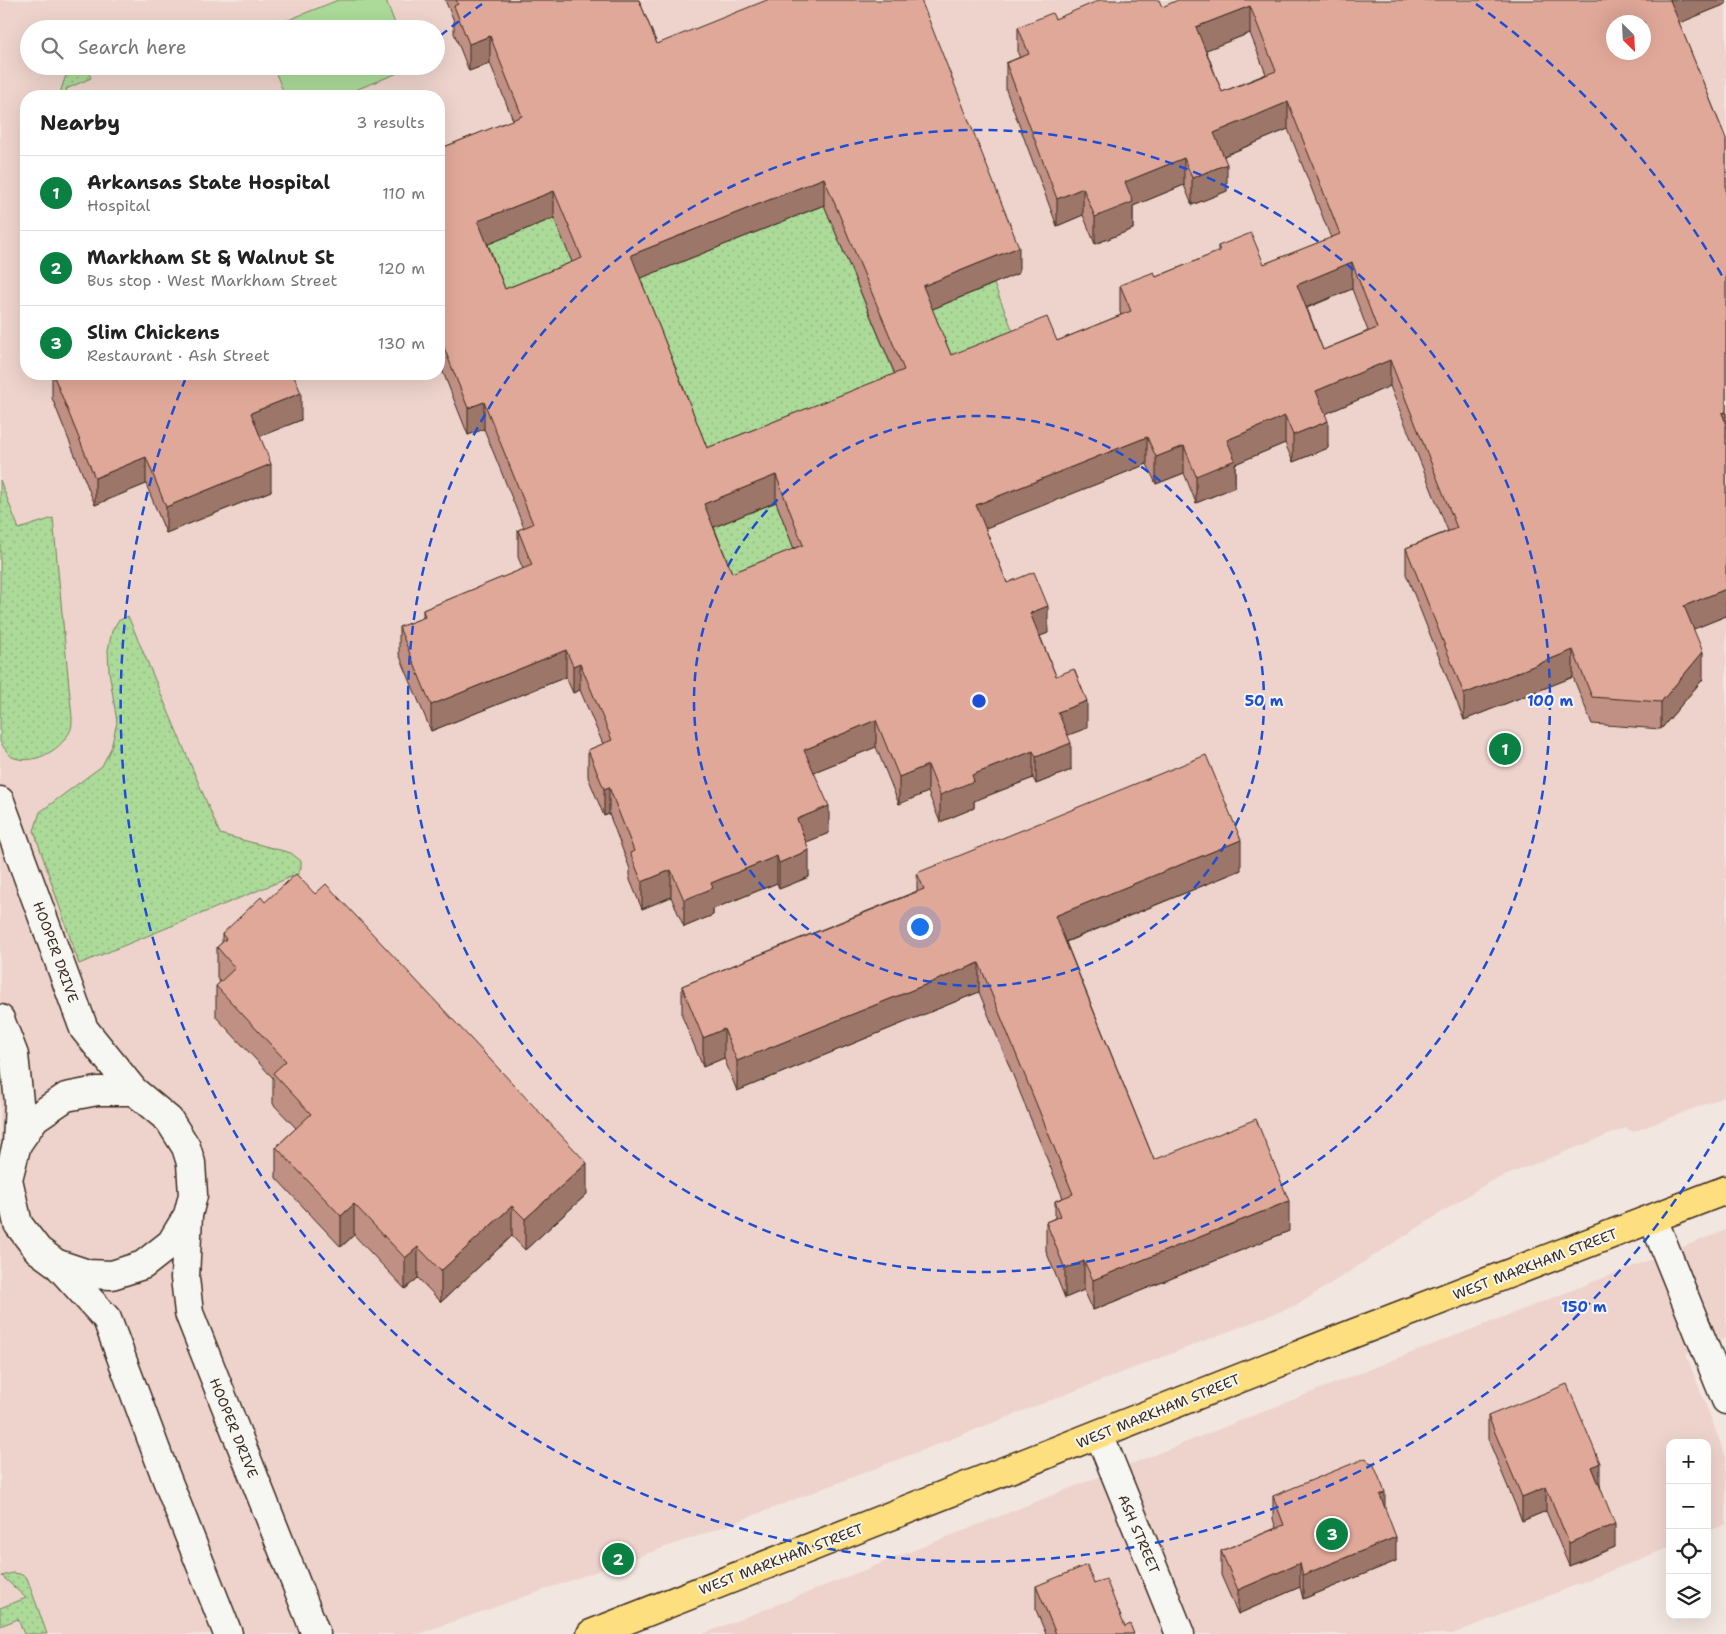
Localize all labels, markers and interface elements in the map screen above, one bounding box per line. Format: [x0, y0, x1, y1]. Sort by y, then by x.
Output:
north arrow [1606, 15, 1651, 60]
search box [20, 20, 445, 75]
icon: search [38, 34, 66, 62]
text: Search here [78, 35, 187, 60]
text: Nearby [40, 109, 120, 137]
text: 3 results [356, 112, 425, 133]
text: Arkansas State Hospital [87, 170, 330, 195]
text: 1 [52, 183, 60, 204]
text: 110 m [382, 183, 425, 204]
text: Hospital [87, 195, 150, 216]
text: Markham St & Walnut St [87, 245, 335, 270]
text: 2 [50, 258, 62, 279]
text: 120 m [378, 258, 425, 279]
text: Bus stop · West Markham Street [87, 270, 338, 291]
text: Slim Chickens [87, 320, 220, 345]
text: 3 [50, 333, 62, 354]
text: 130 m [378, 333, 425, 354]
text: Restaurant · Ash Street [87, 345, 270, 366]
text: 50 m [1245, 691, 1284, 711]
text: 100 m [1527, 691, 1573, 711]
centre of rings [970, 692, 988, 710]
pin: 1 [1489, 730, 1521, 768]
street label: HOOPER DRIVE [29, 899, 83, 1005]
your location [907, 914, 933, 940]
street label: WEST MARKHAM STREET [1450, 1224, 1620, 1304]
text: 150 m [1561, 1297, 1607, 1317]
street label: WEST MARKHAM STREET [1074, 1370, 1243, 1452]
street label: HOOPER DRIVE [206, 1375, 262, 1481]
map controls [1666, 1439, 1711, 1619]
button: + [1666, 1439, 1711, 1484]
button: − [1666, 1484, 1711, 1529]
street label: ASH STREET [1114, 1492, 1164, 1576]
pin: 3 [1316, 1515, 1348, 1553]
street label: WEST MARKHAM STREET [696, 1519, 866, 1599]
button: locate [1666, 1529, 1711, 1574]
pin: 2 [602, 1540, 634, 1578]
button: layers [1666, 1574, 1711, 1619]

